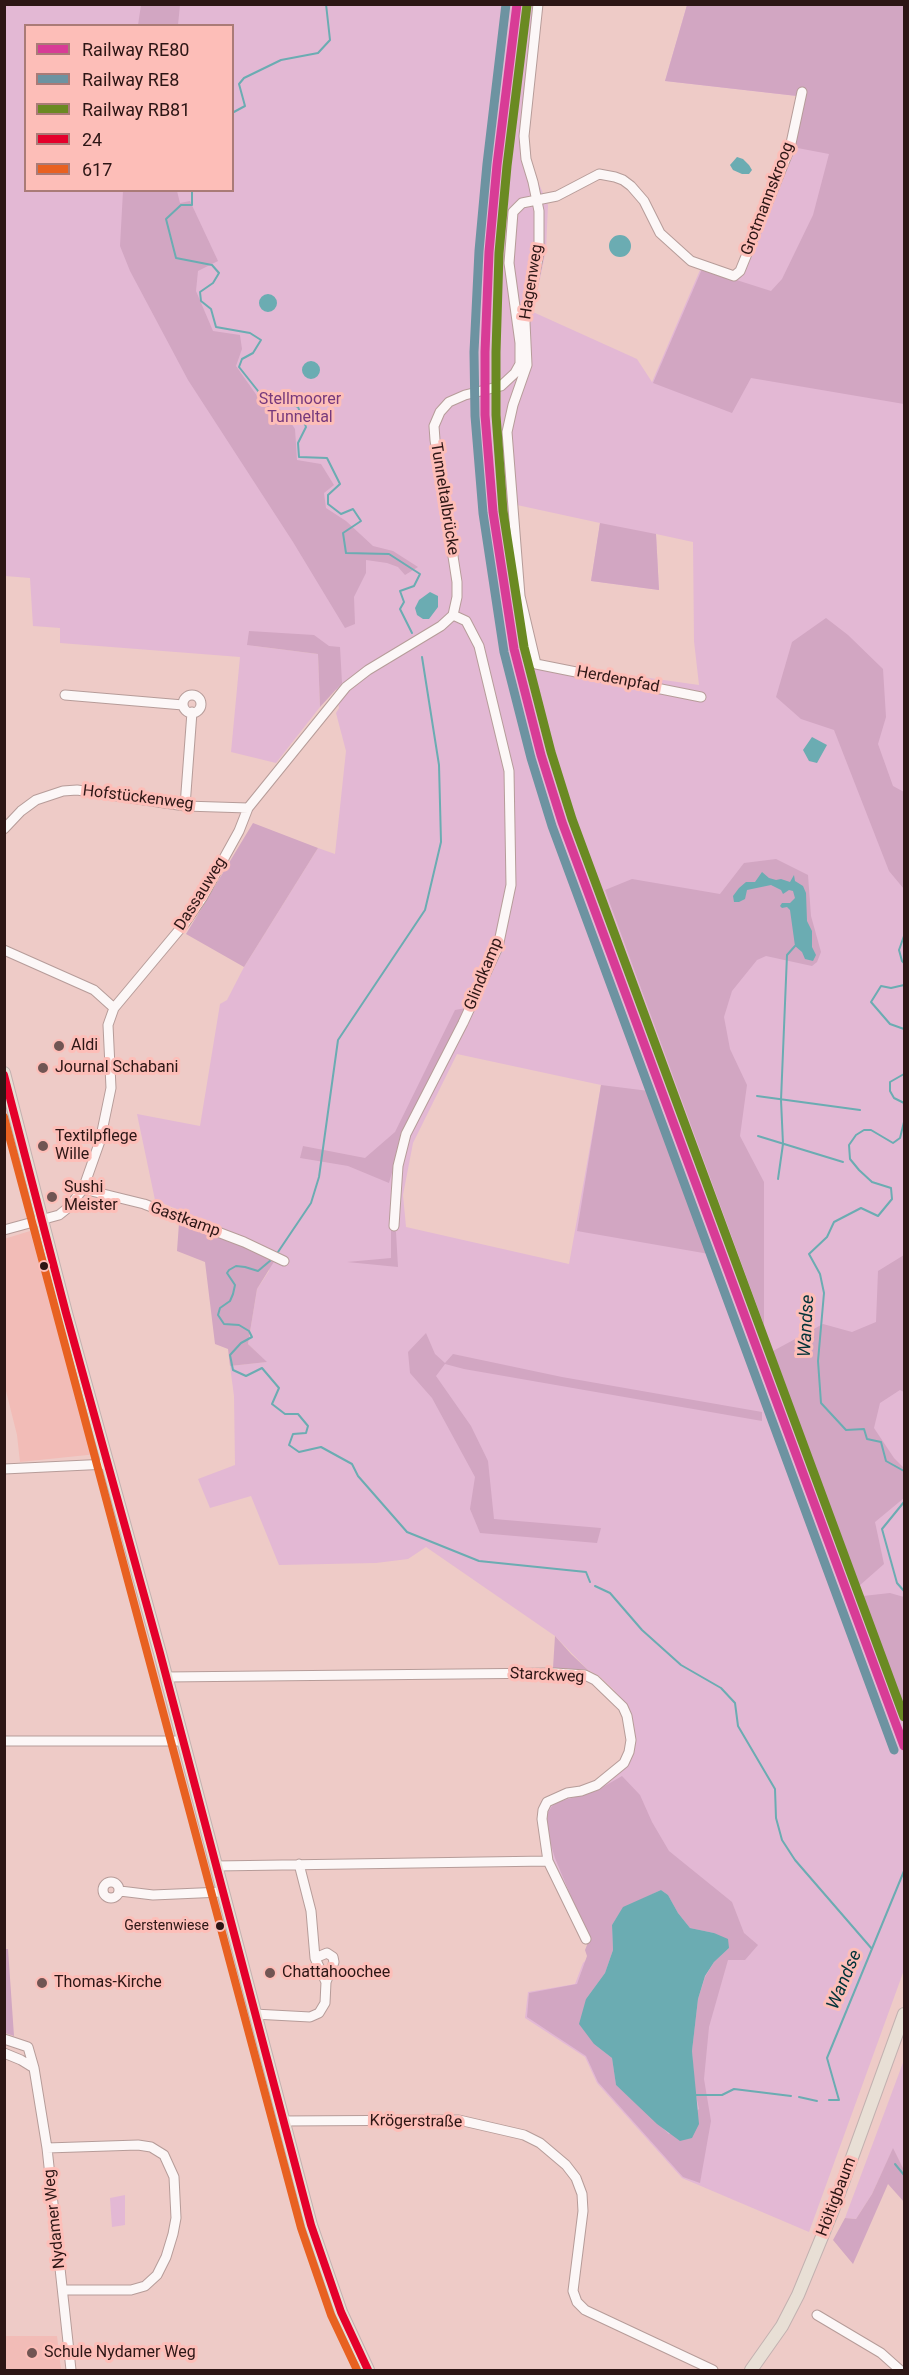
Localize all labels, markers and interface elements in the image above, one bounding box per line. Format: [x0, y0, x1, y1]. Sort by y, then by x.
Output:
legend [24, 24, 234, 192]
text: Railway RE80 [82, 39, 189, 60]
text: Railway RE8 [82, 69, 179, 90]
text: Railway RB81 [82, 99, 190, 120]
text: 24 [82, 129, 102, 150]
street label: Grotmannskroog [738, 140, 798, 258]
text: 617 [82, 159, 112, 180]
street label: Hagenweg [517, 243, 547, 321]
park label: Stellmoorer Tunneltal [259, 390, 341, 428]
street label: Tunneltalbrücke [426, 441, 462, 557]
street label: Herdenpfad [575, 663, 661, 697]
street label: Hofstückenweg [81, 782, 195, 814]
street label: Dassauweg [171, 854, 231, 934]
street label: Glindkamp [461, 935, 507, 1013]
place label: Aldi [71, 1036, 98, 1056]
marker: Aldi [52, 1039, 66, 1053]
place label: Journal Schabani [55, 1058, 178, 1078]
marker: Journal Schabani [36, 1061, 50, 1075]
place label: Textilpflege Wille [55, 1127, 137, 1165]
marker: Textilpflege Wille [36, 1139, 50, 1153]
place label: Sushi Meister [64, 1178, 118, 1216]
marker: Sushi Meister [45, 1190, 59, 1204]
street label: Gastkamp [147, 1199, 223, 1241]
unlabelled marker [38, 1260, 50, 1272]
water label: Wandse [795, 1294, 819, 1358]
street label: Starckweg [509, 1664, 585, 1688]
place label: Gerstenwiese [124, 1918, 209, 1934]
marker: Gerstenwiese [214, 1920, 226, 1932]
water label: Wandse [823, 1947, 867, 2013]
place label: Chattahoochee [282, 1963, 390, 1983]
marker: Chattahoochee [263, 1966, 277, 1980]
place label: Thomas-Kirche [54, 1973, 162, 1993]
marker: Thomas-Kirche [35, 1976, 49, 1990]
street label: Krögerstraße [370, 2112, 462, 2132]
street label: Höltigbaum [813, 2155, 861, 2239]
street label: Nydamer Weg [40, 2168, 70, 2270]
place label: Schule Nydamer Weg [44, 2343, 196, 2363]
marker: Schule Nydamer Weg [25, 2346, 39, 2360]

